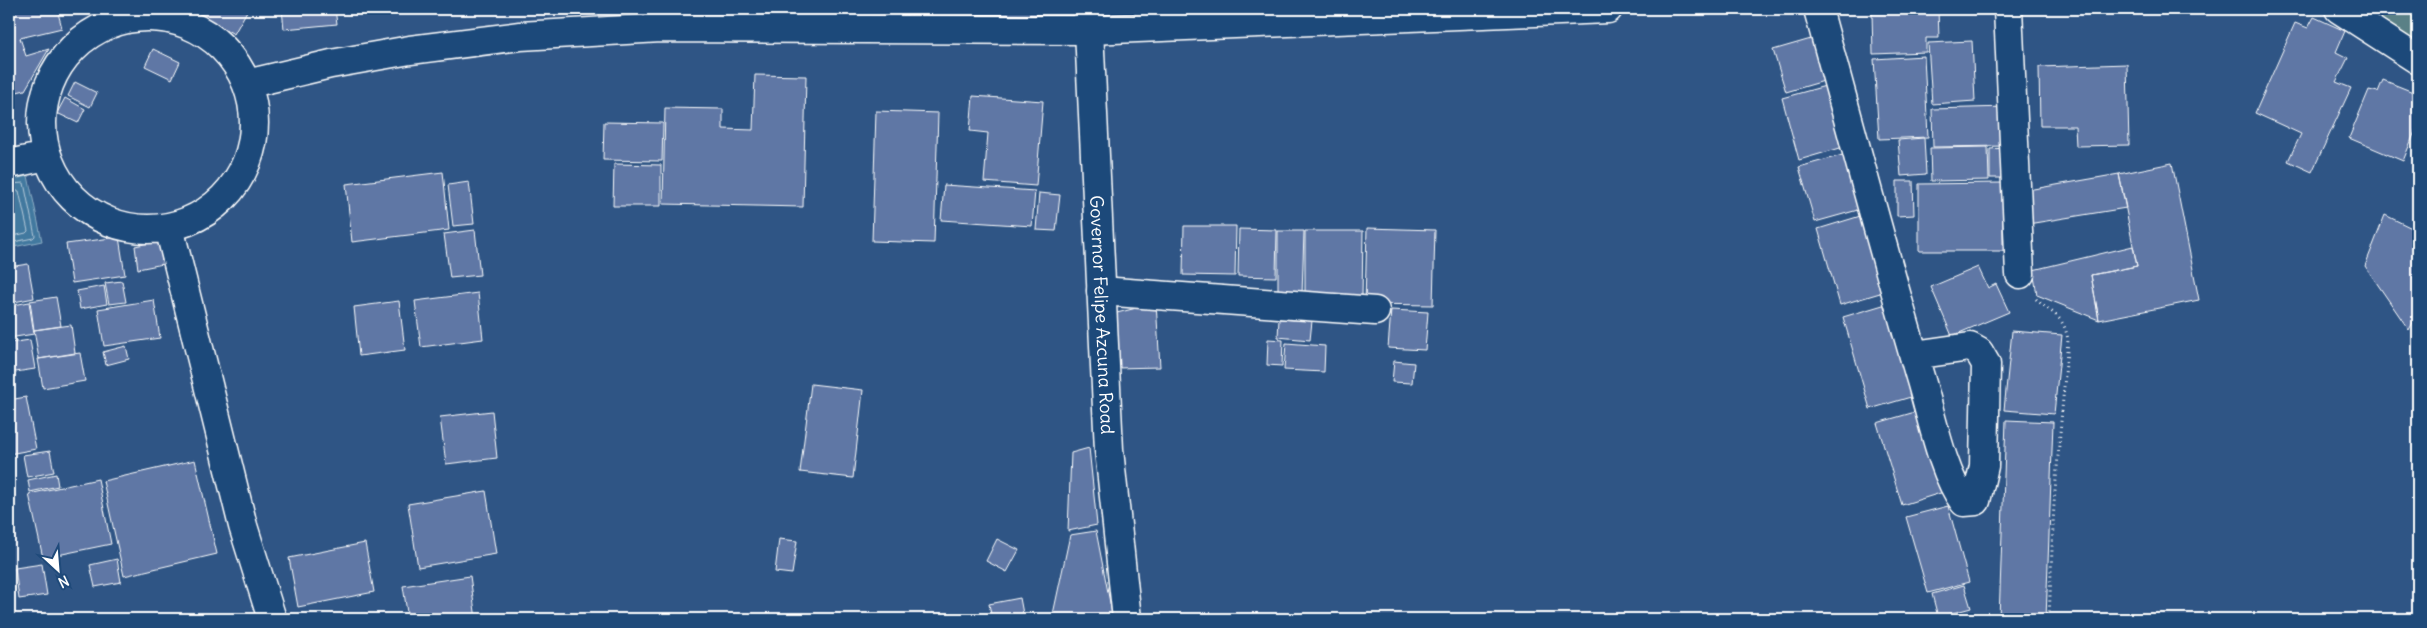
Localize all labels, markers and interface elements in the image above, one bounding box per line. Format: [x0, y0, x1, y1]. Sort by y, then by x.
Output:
street label: Governor Felipe Azcuna Road [1085, 195, 1120, 435]
north arrow [32, 546, 82, 596]
text: N [55, 571, 72, 592]

